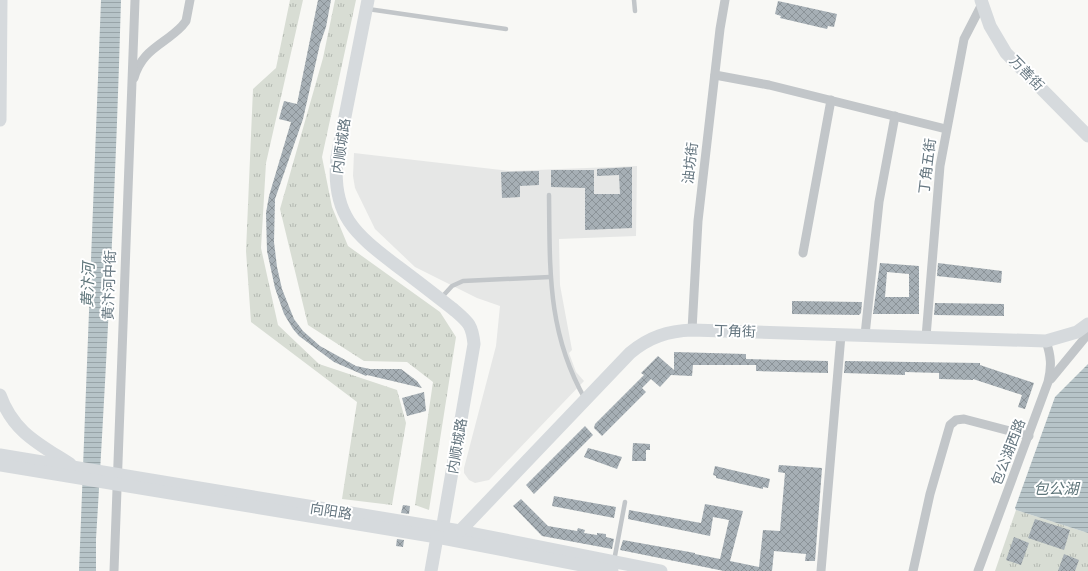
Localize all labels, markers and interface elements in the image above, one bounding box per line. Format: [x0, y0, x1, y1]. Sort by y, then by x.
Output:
street label: 万善街 [1007, 52, 1048, 94]
street label: 内顺城路 [328, 117, 353, 175]
street label: 丁角五街 [915, 137, 938, 195]
street label: 油坊街 [679, 141, 700, 185]
street label: 黄汴河中街 [99, 250, 118, 320]
water label: 黄汴河 [77, 259, 98, 308]
street label: 丁角街 [714, 321, 756, 340]
street label: 包公湖西路 [987, 416, 1028, 488]
street label: 内顺城路 [443, 417, 470, 475]
water label: 包公湖 [1033, 479, 1080, 498]
street label: 向阳路 [309, 499, 353, 522]

